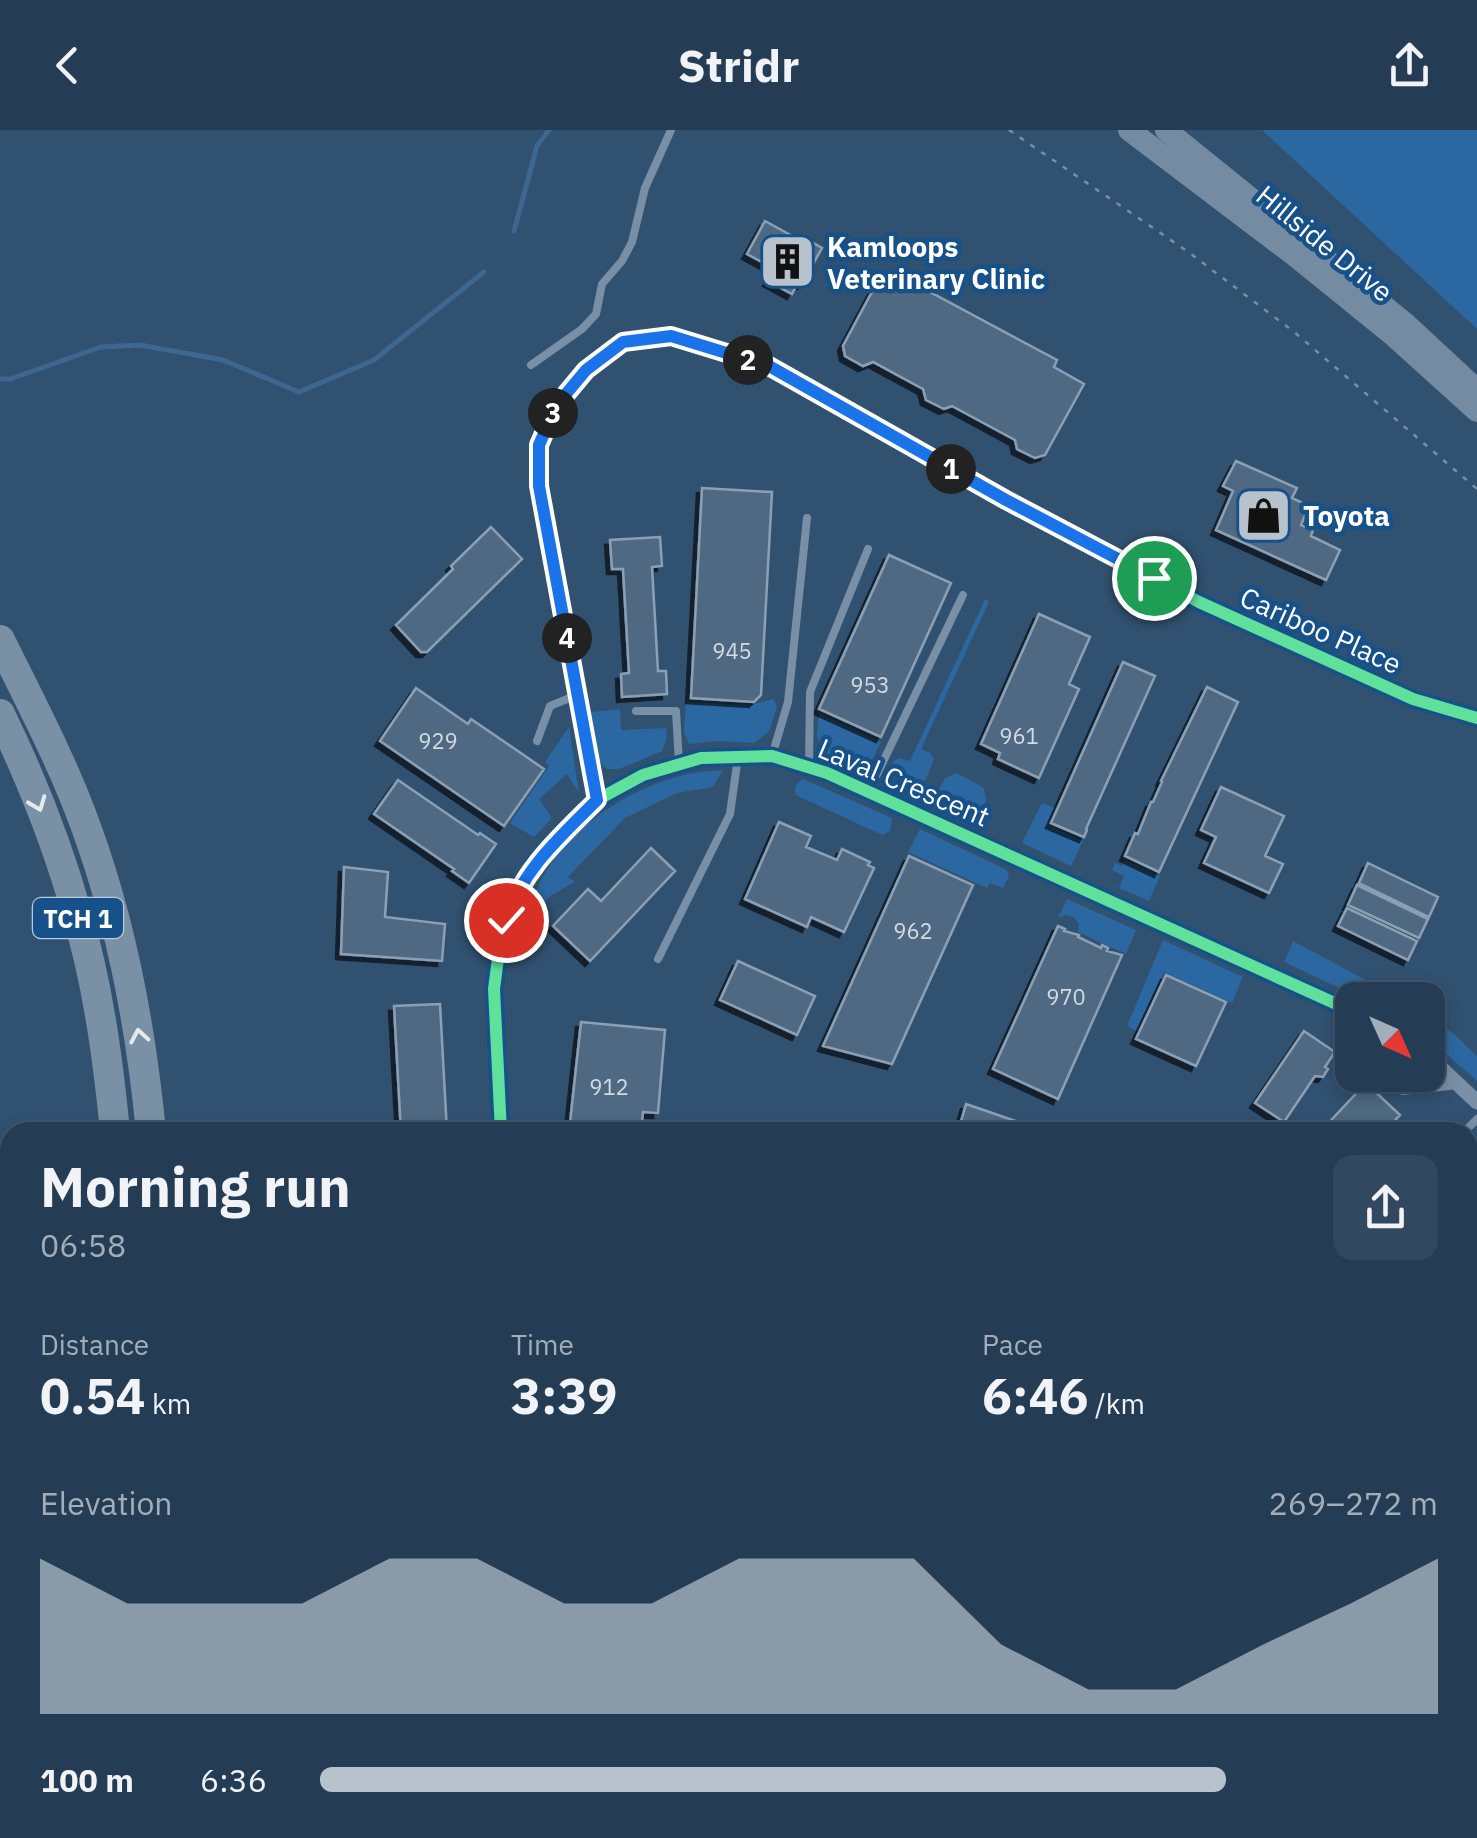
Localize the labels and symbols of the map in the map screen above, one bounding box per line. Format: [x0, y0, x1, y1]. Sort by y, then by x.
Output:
street label: Hillside Drive [1249, 176, 1401, 310]
place label: Kamloops Veterinary Clinic [827, 228, 1045, 297]
building icon: Kamloops Veterinary Clinic [758, 232, 818, 292]
pin: 2 [723, 335, 773, 385]
pin: 3 [528, 388, 578, 438]
pin: 1 [926, 444, 976, 494]
shop icon: Toyota [1234, 485, 1294, 545]
place label: Toyota [1303, 497, 1390, 534]
pin [1112, 536, 1197, 621]
street label: Cariboo Place [1235, 578, 1407, 682]
pin: 4 [542, 613, 592, 663]
house number: 945 [712, 636, 752, 665]
house number: 953 [850, 670, 890, 699]
house number: 961 [999, 721, 1039, 750]
house number: 929 [418, 726, 458, 755]
street label: Laval Crescent [813, 729, 995, 835]
one-way arrow [27, 794, 47, 811]
pin [464, 878, 549, 963]
road number: TCH 1 [33, 898, 123, 938]
house number: 962 [893, 916, 933, 945]
house number: 970 [1046, 982, 1086, 1011]
north arrow [1335, 982, 1445, 1092]
one-way arrow [129, 1027, 150, 1044]
house number: 912 [589, 1072, 629, 1101]

